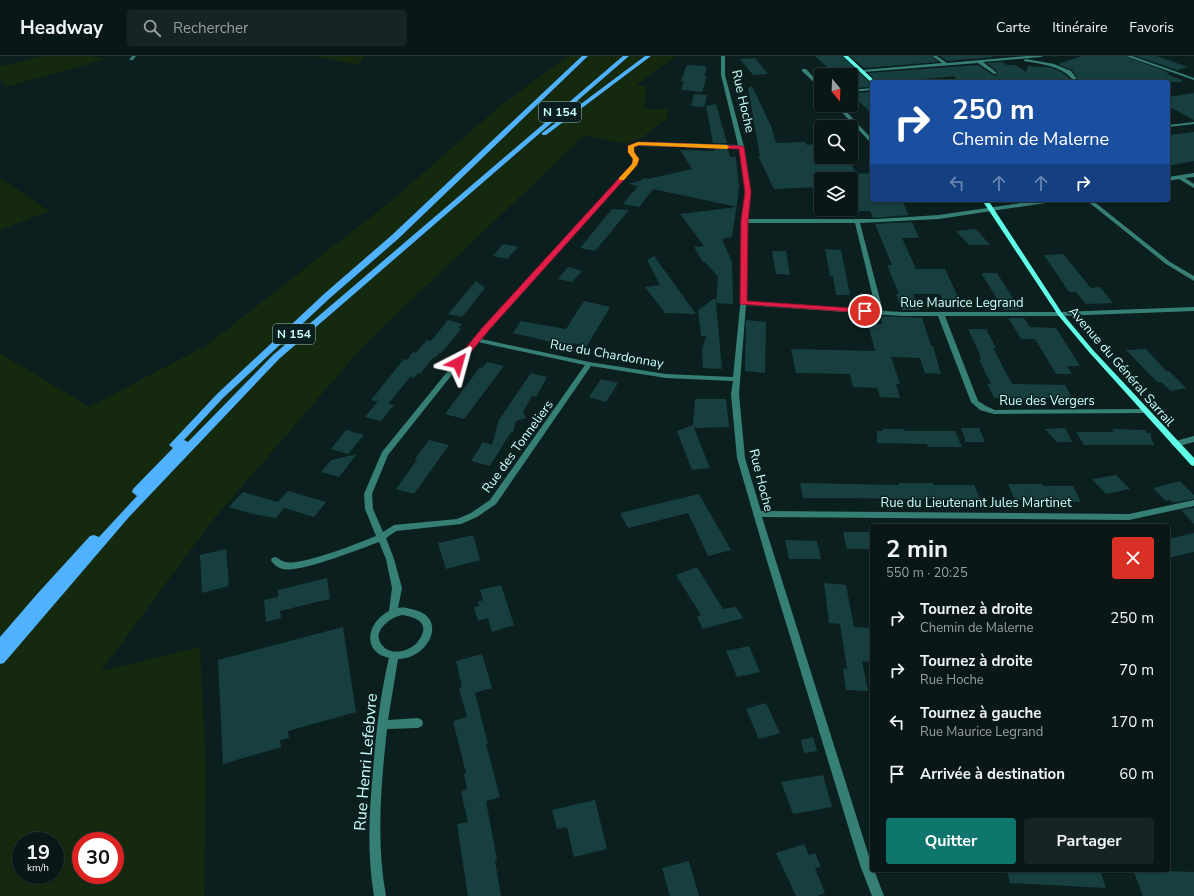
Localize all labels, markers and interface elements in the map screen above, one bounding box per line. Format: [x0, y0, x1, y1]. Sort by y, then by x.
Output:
search box [127, 10, 407, 46]
text: Headway [20, 15, 103, 41]
icon: search [141, 17, 163, 39]
text: Rechercher [173, 18, 248, 38]
text: Carte [996, 18, 1030, 37]
text: Itinéraire [1052, 18, 1107, 37]
text: Favoris [1129, 18, 1174, 37]
street label: Rue Hoche [727, 68, 759, 134]
north arrow [814, 68, 858, 112]
map controls [814, 68, 858, 216]
text: 250 m [952, 91, 1035, 129]
icon: right [886, 96, 938, 148]
road number: N 154 [539, 102, 581, 122]
button: search [814, 120, 858, 164]
text: Chemin de Malerne [952, 127, 1109, 151]
button: layers [814, 172, 858, 216]
icon: left [946, 172, 968, 194]
icon: ahead [988, 172, 1010, 194]
icon: ahead [1030, 172, 1052, 194]
icon: right [1072, 172, 1094, 194]
pin [848, 294, 882, 328]
street label: Rue Maurice Legrand [900, 294, 1024, 312]
icon: arrive [854, 300, 876, 322]
street label: Avenue du Général Sarrail [1064, 303, 1178, 430]
road number: N 154 [273, 324, 315, 344]
street label: Rue du Chardonnay [549, 335, 665, 373]
position arrow [437, 342, 479, 384]
street label: Rue des Vergers [999, 392, 1095, 410]
street label: Rue des Tonneliers [478, 397, 558, 497]
street label: Rue Hoche [745, 447, 777, 513]
street label: Rue du Lieutenant Jules Martinet [881, 494, 1072, 512]
text: 2 min [886, 533, 948, 565]
button: close [1112, 537, 1154, 579]
text: 550 m · 20:25 [886, 564, 968, 582]
text: Tournez à droite [920, 599, 1033, 619]
icon: right [886, 607, 908, 629]
text: 250 m [1110, 608, 1154, 628]
text: Chemin de Malerne [920, 619, 1033, 637]
text: Tournez à droite [920, 651, 1033, 671]
icon: right [886, 659, 908, 681]
text: 70 m [1119, 660, 1154, 680]
text: Rue Hoche [920, 671, 984, 689]
street label: Rue Henri Lefebvre [349, 692, 383, 832]
text: Tournez à gauche [920, 703, 1042, 723]
icon: left [886, 711, 908, 733]
text: 170 m [1110, 712, 1154, 732]
text: Rue Maurice Legrand [920, 723, 1043, 741]
icon: arrive [886, 763, 908, 785]
text: Arrivée à destination [920, 764, 1065, 784]
text: 60 m [1119, 764, 1154, 784]
button: Quitter [886, 818, 1016, 864]
button: Partager [1024, 818, 1154, 864]
speed limit sign: 30 [72, 832, 124, 884]
text: 19 [26, 839, 50, 866]
text: km/h [27, 861, 49, 875]

